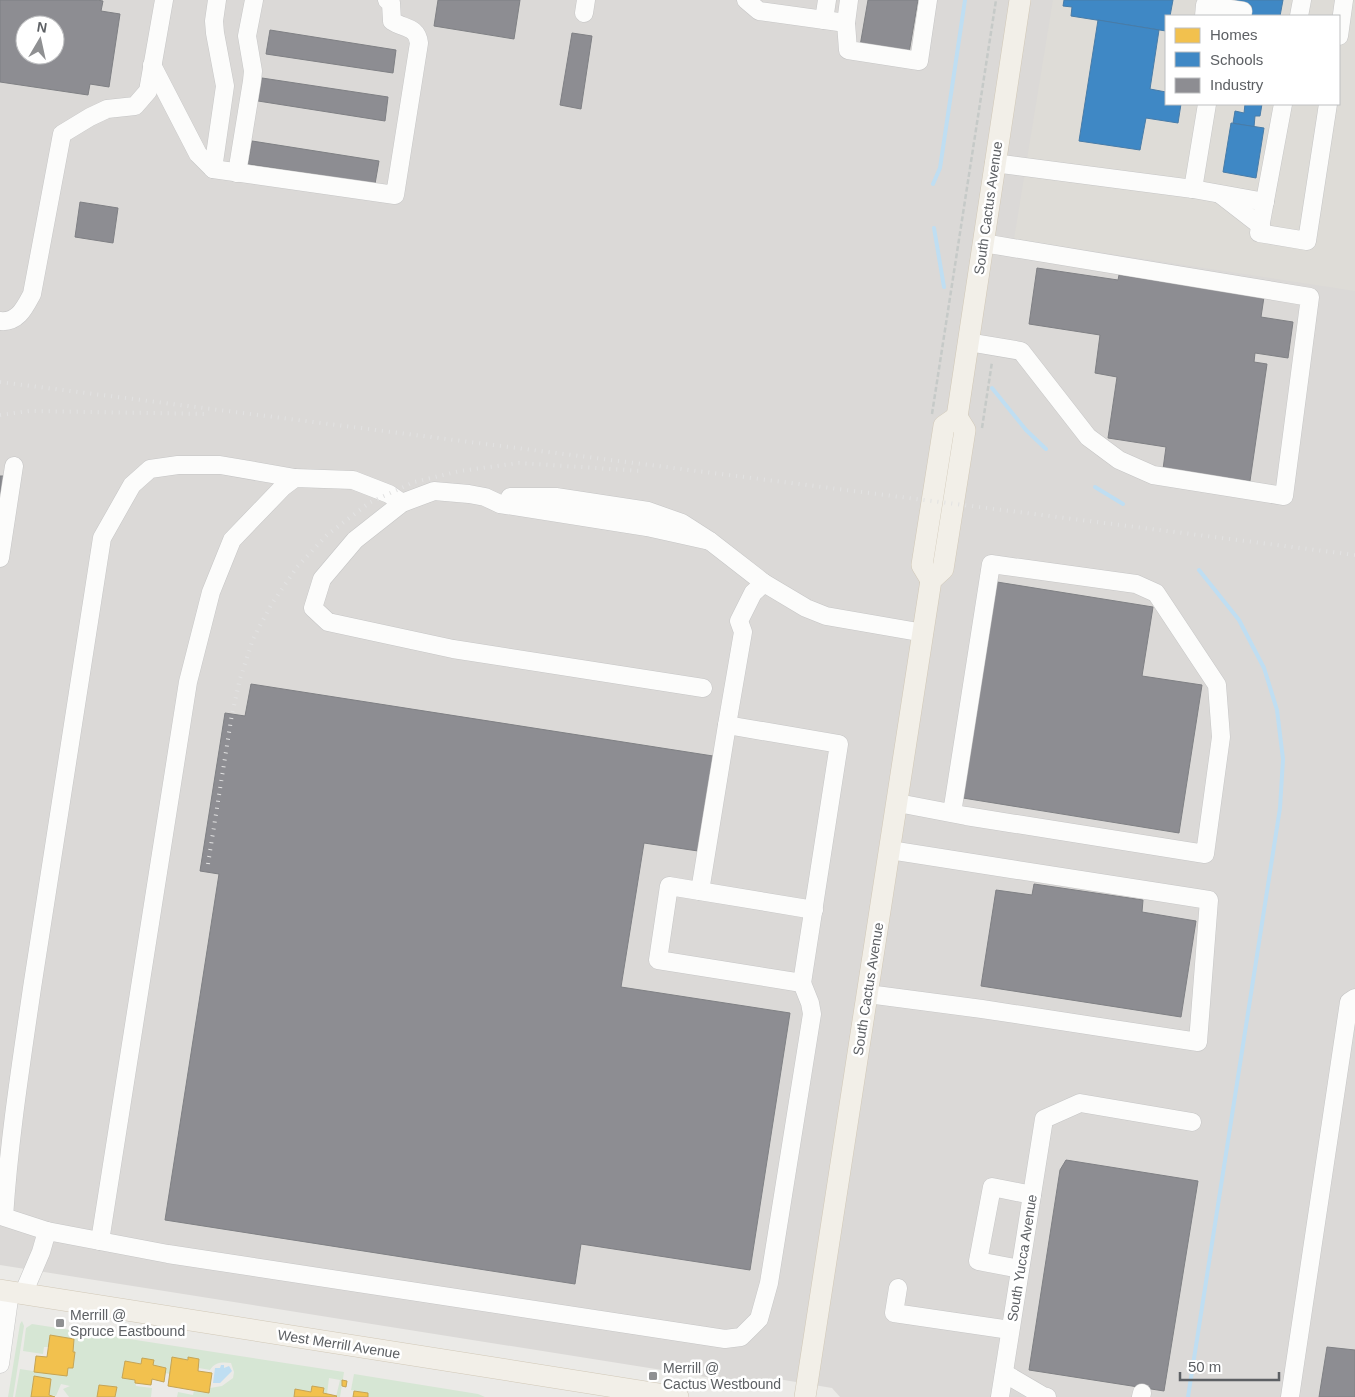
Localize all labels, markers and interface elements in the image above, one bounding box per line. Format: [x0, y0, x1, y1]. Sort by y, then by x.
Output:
north arrow [15, 15, 65, 65]
legend [1165, 15, 1340, 105]
text: N [36, 18, 48, 36]
text: Homes [1210, 26, 1258, 43]
text: Schools [1210, 51, 1263, 68]
text: Industry [1210, 76, 1264, 93]
street label: South Cactus Avenue [971, 140, 1005, 276]
street label: South Cactus Avenue [850, 921, 886, 1057]
street label: South Yucca Avenue [1004, 1193, 1040, 1323]
place label: Merrill @ Spruce Eastbound [70, 1307, 185, 1339]
marker: Merrill @ Spruce Eastbound [54, 1317, 66, 1329]
street label: West Merrill Avenue [277, 1326, 402, 1362]
scale bar [1180, 1350, 1279, 1382]
text: 50 m [1188, 1358, 1221, 1375]
place label: Merrill @ Cactus Westbound [663, 1360, 781, 1392]
marker: Merrill @ Cactus Westbound [647, 1370, 659, 1382]

